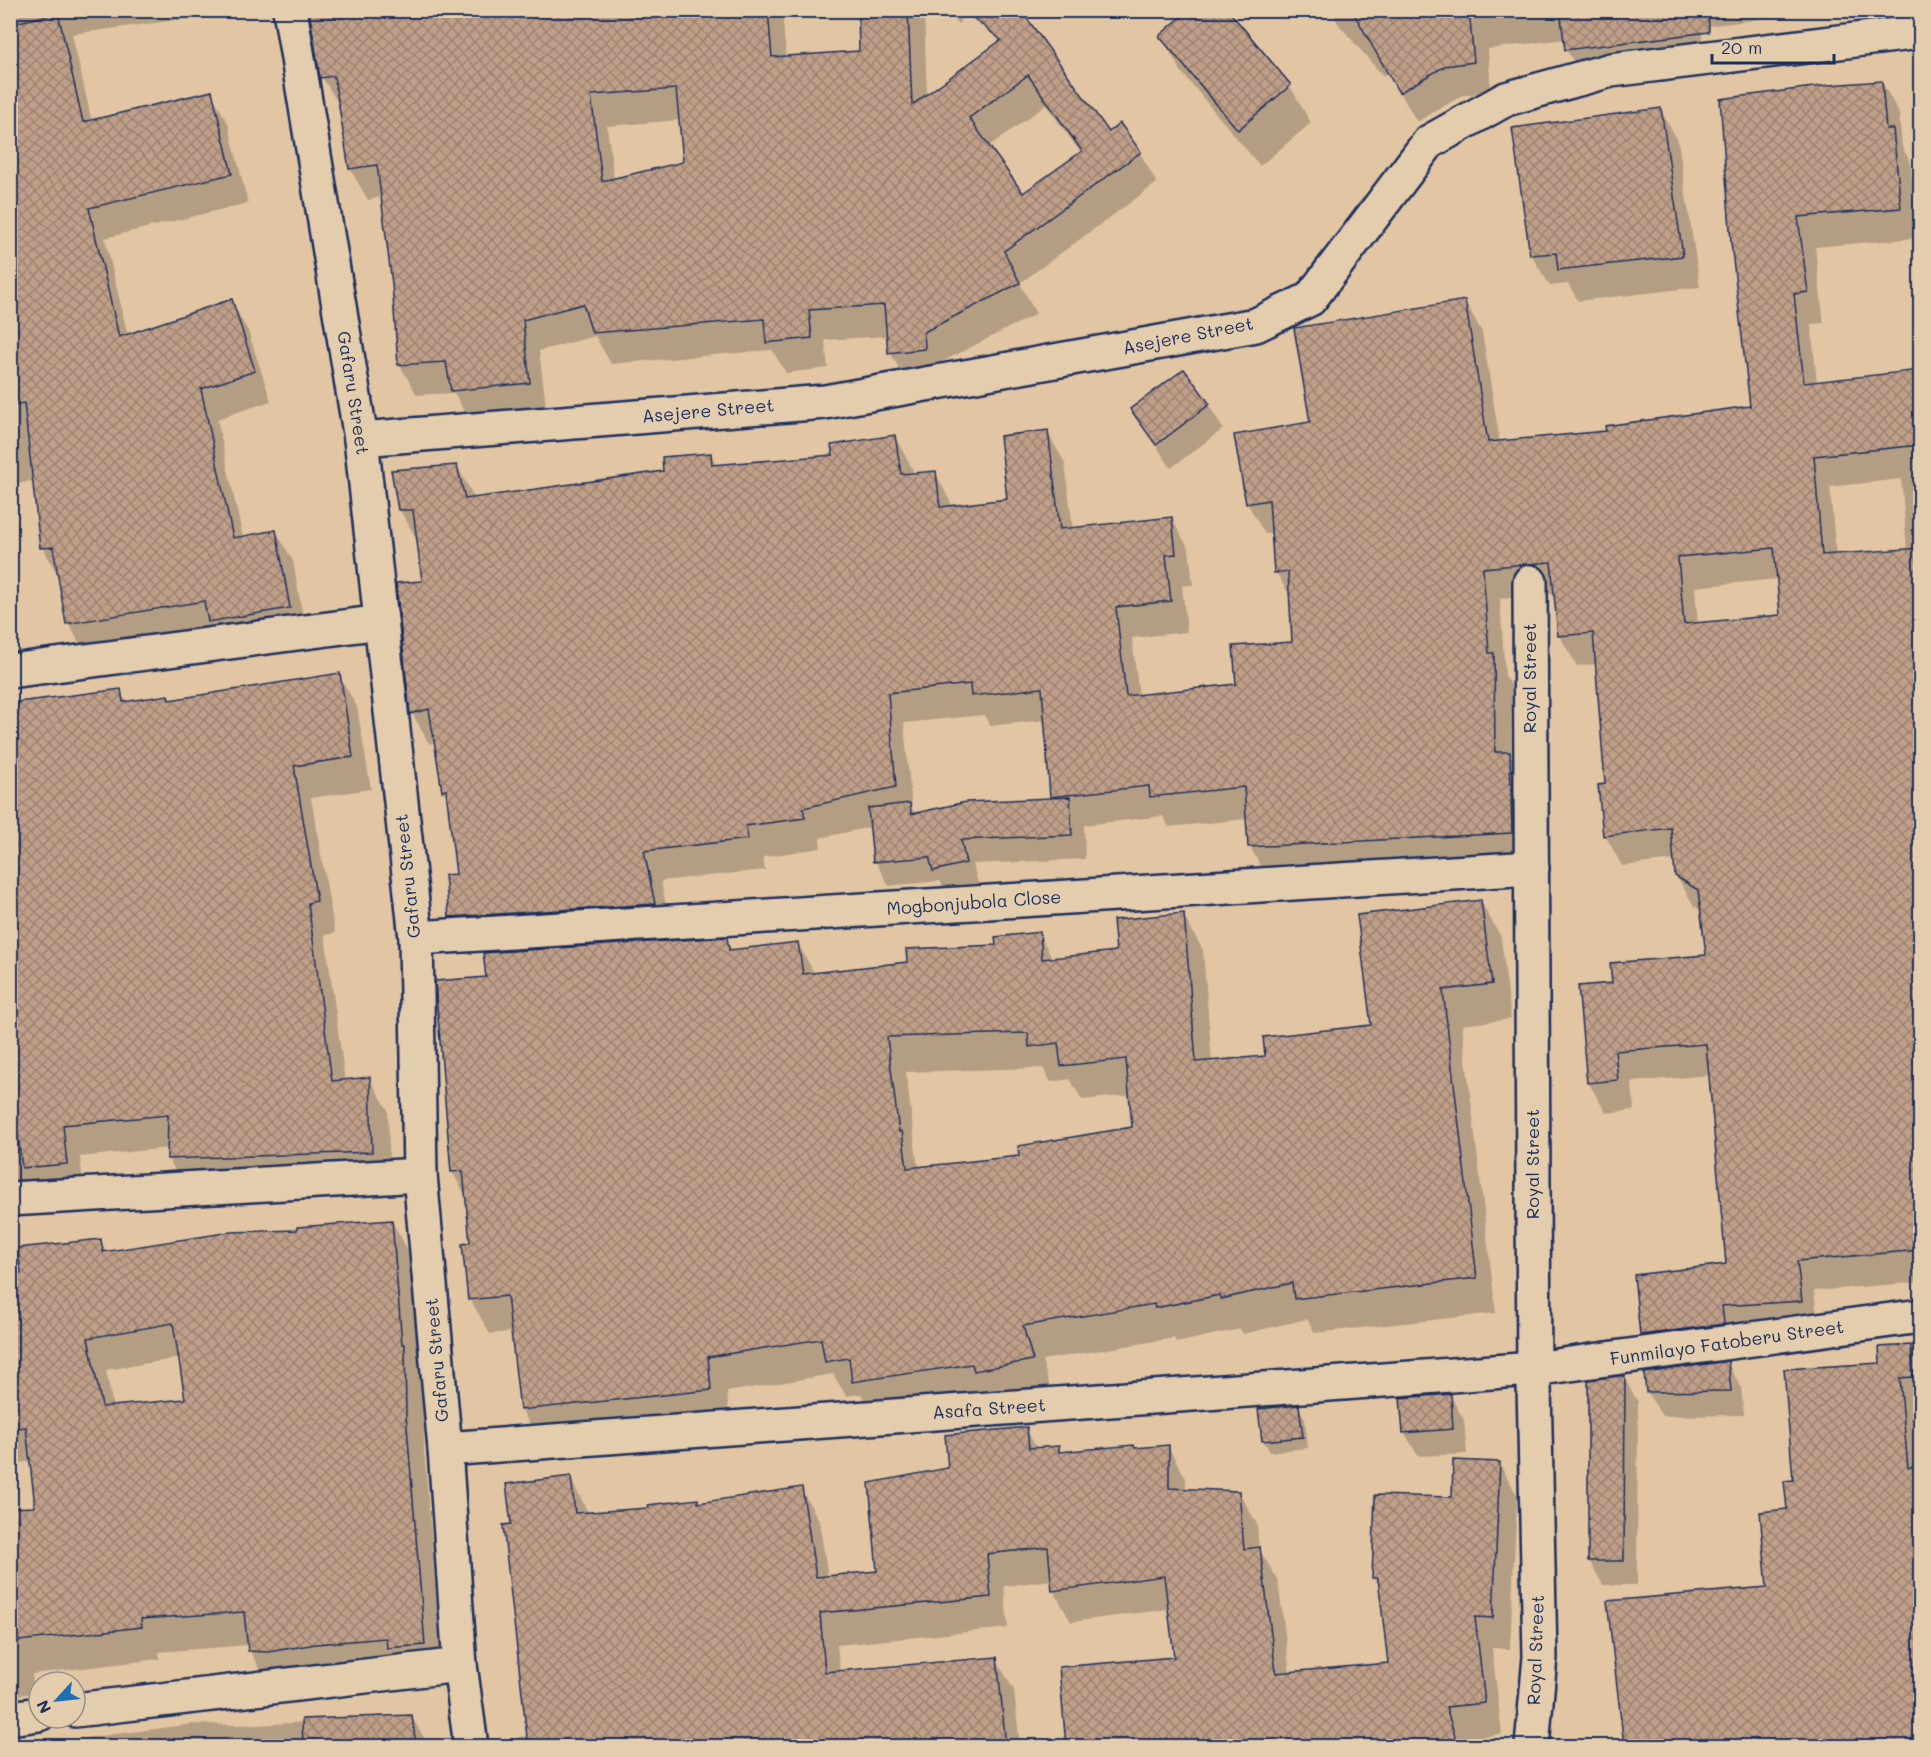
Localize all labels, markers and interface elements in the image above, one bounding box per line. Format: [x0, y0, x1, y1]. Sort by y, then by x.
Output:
scale bar [1712, 27, 1834, 65]
text: 20 m [1721, 35, 1762, 59]
street label: Asejere Street [1120, 311, 1255, 359]
street label: Gafaru Street [332, 329, 376, 456]
street label: Asejere Street [641, 392, 775, 428]
street label: Royal Street [1517, 623, 1541, 733]
street label: Gafaru Street [389, 813, 425, 939]
street label: Mogbonjubola Close [886, 884, 1062, 920]
street label: Royal Street [1520, 1109, 1544, 1219]
street label: Gafaru Street [419, 1297, 453, 1423]
street label: Funmilayo Fatoberu Street [1608, 1314, 1845, 1370]
street label: Asafa Street [931, 1392, 1046, 1424]
street label: Royal Street [1521, 1594, 1549, 1706]
north arrow [27, 1670, 87, 1730]
text: N [31, 1697, 55, 1717]

